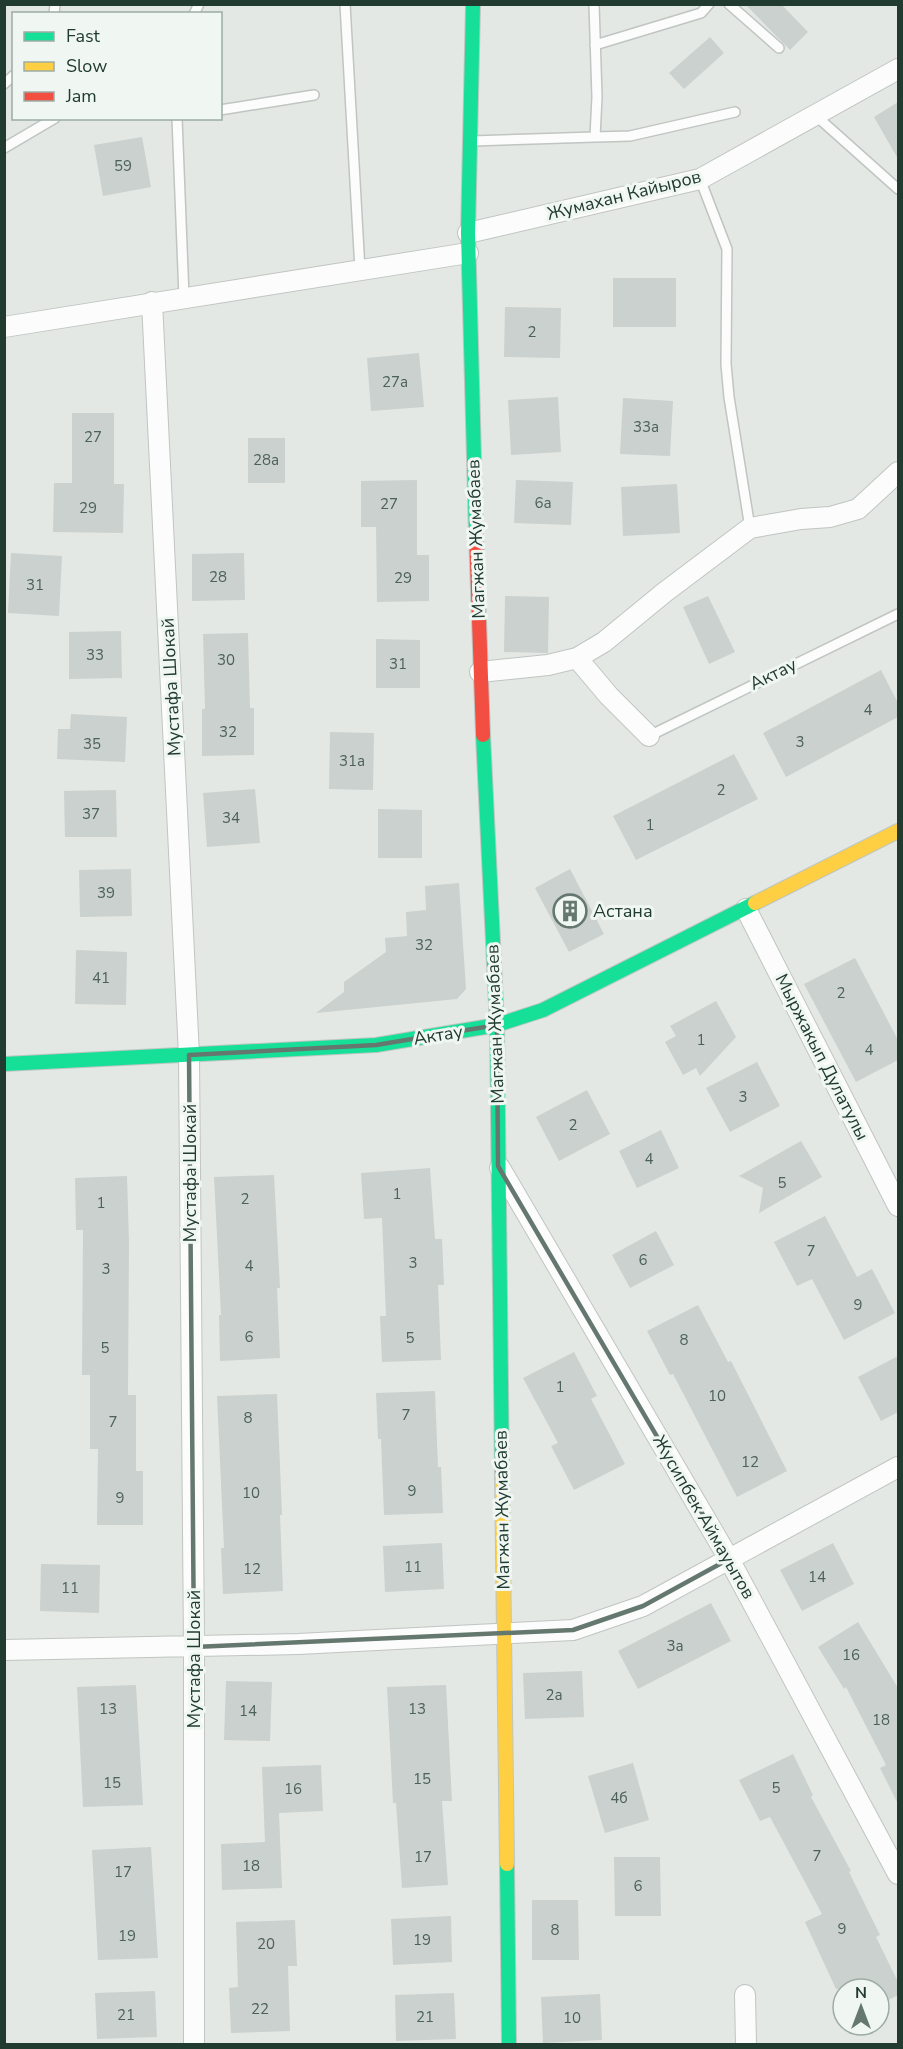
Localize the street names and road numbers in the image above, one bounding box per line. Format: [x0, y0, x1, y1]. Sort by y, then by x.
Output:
street label: Жумахан Кайыров [544, 164, 704, 226]
street label: Магжан Жумабаев [461, 459, 491, 619]
street label: Мустафа Шокай [155, 617, 187, 757]
street label: Актау [745, 652, 801, 696]
street label: Магжан Жумабаев [480, 944, 510, 1104]
street label: Мыржакып Дулатулы [770, 970, 874, 1144]
street label: Актау [412, 1019, 465, 1051]
street label: Мустафа Шокай [178, 1104, 202, 1242]
street label: Магжан Жумабаев [489, 1430, 515, 1590]
street label: Жусипбек Аймауытов [647, 1431, 761, 1604]
street label: Мустафа Шокай [182, 1590, 206, 1728]

